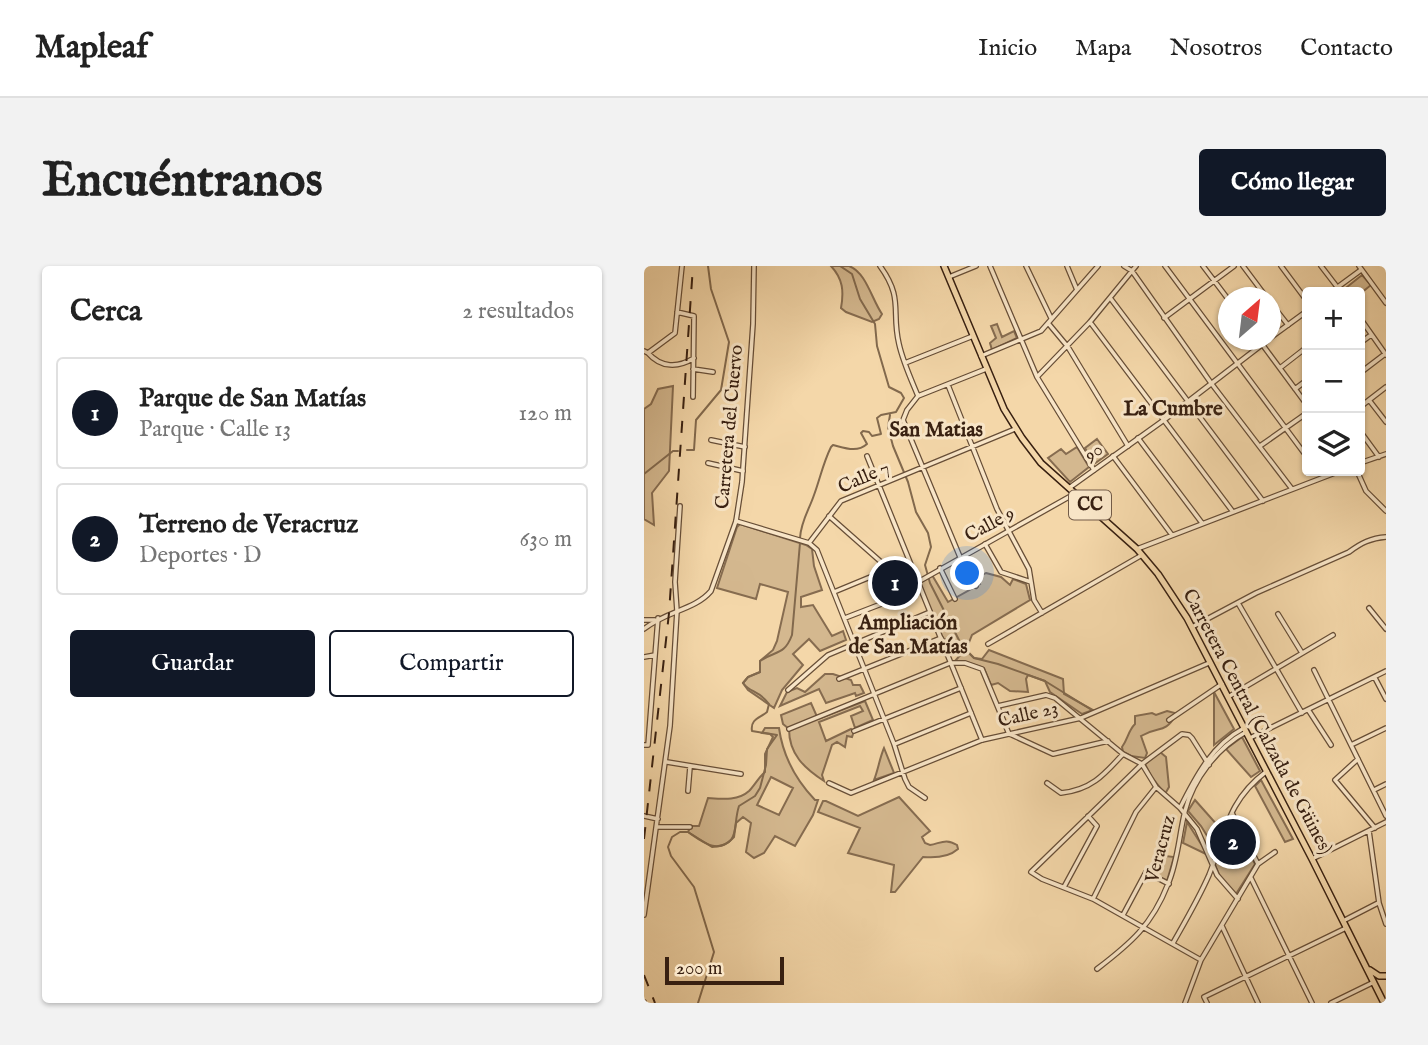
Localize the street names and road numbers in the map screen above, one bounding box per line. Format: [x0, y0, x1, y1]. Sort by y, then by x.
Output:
street label: Carretera del Cuervo [711, 344, 749, 510]
street label: 90 [1079, 438, 1108, 468]
street label: Calle 7 [835, 456, 893, 500]
road number: CC [1069, 491, 1111, 520]
street label: Calle 9 [961, 502, 1019, 548]
street label: Carretera Central (Calzada de Güines) [1177, 585, 1337, 859]
street label: Calle 23 [996, 696, 1060, 734]
street label: Veracruz [1140, 812, 1182, 886]

